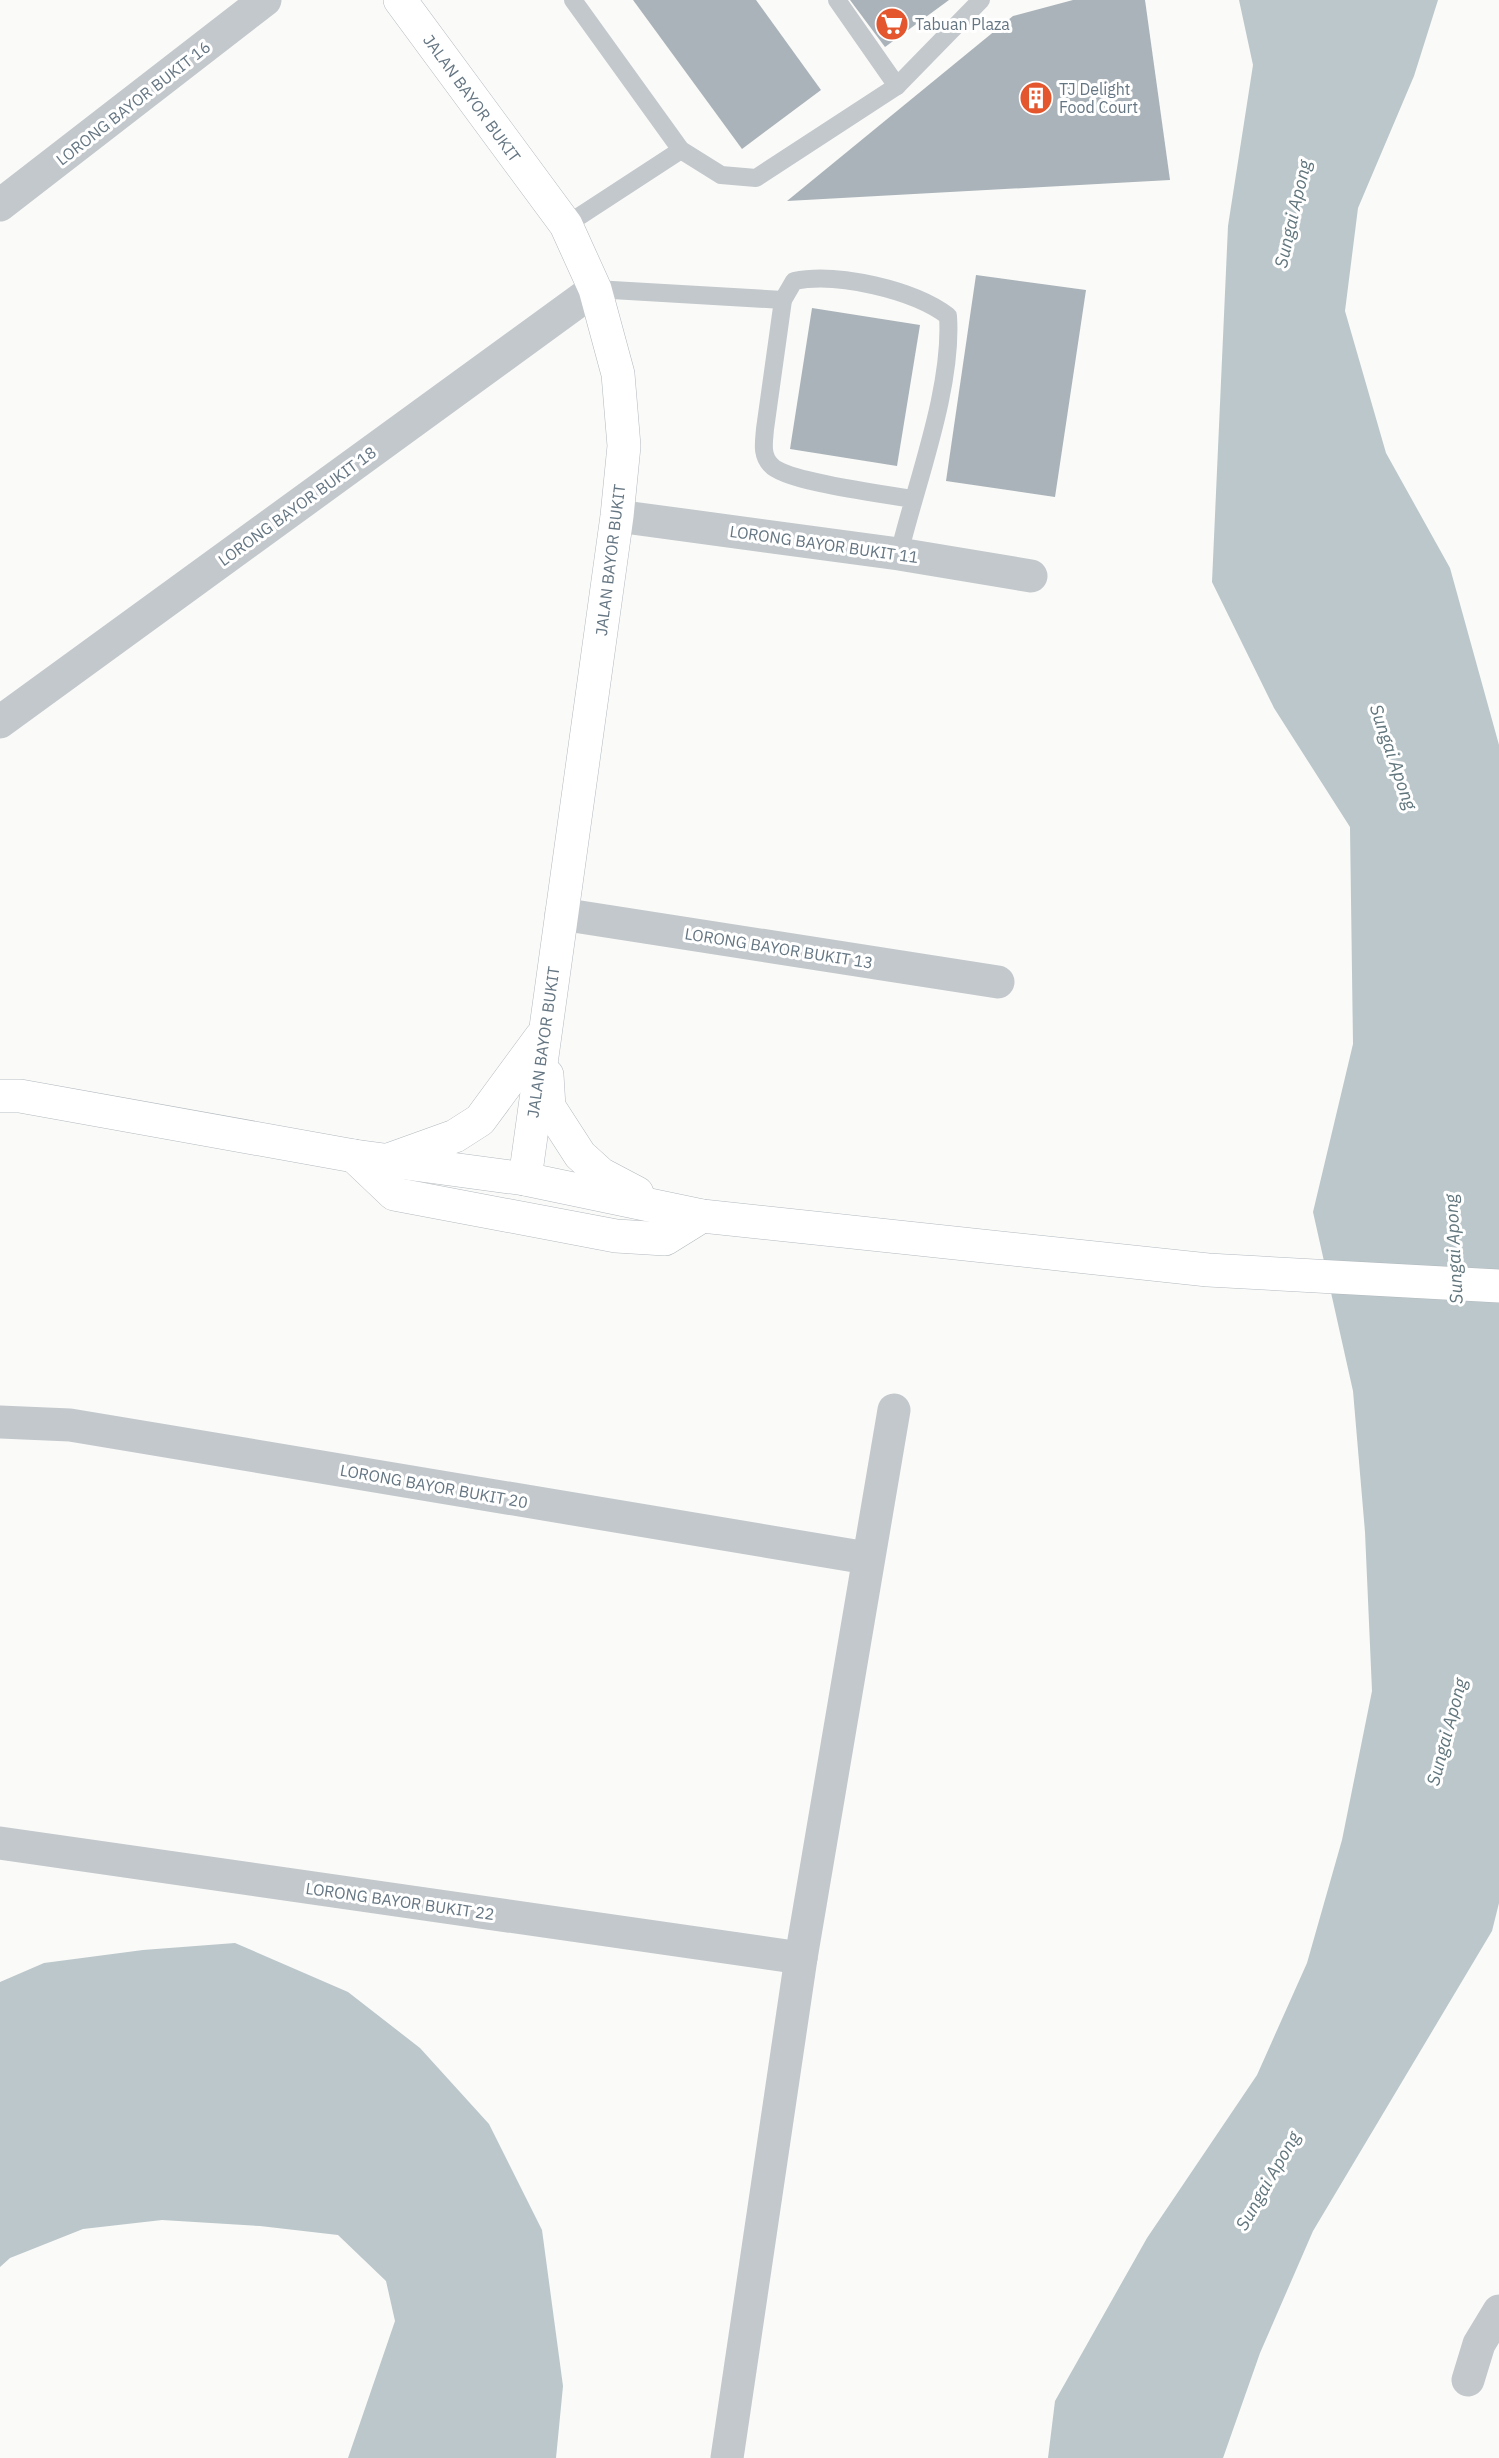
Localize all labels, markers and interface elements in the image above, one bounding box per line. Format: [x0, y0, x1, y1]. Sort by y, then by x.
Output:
supermarket icon: Tabuan Plaza [874, 6, 910, 42]
place label: Tabuan Plaza [915, 14, 1010, 34]
street label: JALAN BAYOR BUKIT [419, 30, 525, 166]
street label: LORONG BAYOR BUKIT 16 [52, 37, 214, 169]
place label: TJ Delight Food Court [1059, 79, 1138, 117]
building icon: TJ Delight Food Court [1018, 80, 1054, 116]
water label: Sungai Apong [1269, 157, 1316, 270]
street label: LORONG BAYOR BUKIT 18 [214, 442, 380, 570]
street label: JALAN BAYOR BUKIT [591, 483, 629, 637]
street label: LORONG BAYOR BUKIT 11 [728, 521, 920, 567]
water label: Sungai Apong [1365, 701, 1423, 813]
street label: LORONG BAYOR BUKIT 13 [683, 923, 875, 973]
street label: JALAN BAYOR BUKIT [522, 965, 564, 1119]
water label: Sungai Apong [1439, 1193, 1468, 1305]
street label: LORONG BAYOR BUKIT 20 [339, 1460, 529, 1512]
water label: Sungai Apong [1421, 1675, 1472, 1788]
street label: LORONG BAYOR BUKIT 22 [304, 1878, 496, 1924]
water label: Sungai Apong [1230, 2127, 1305, 2234]

